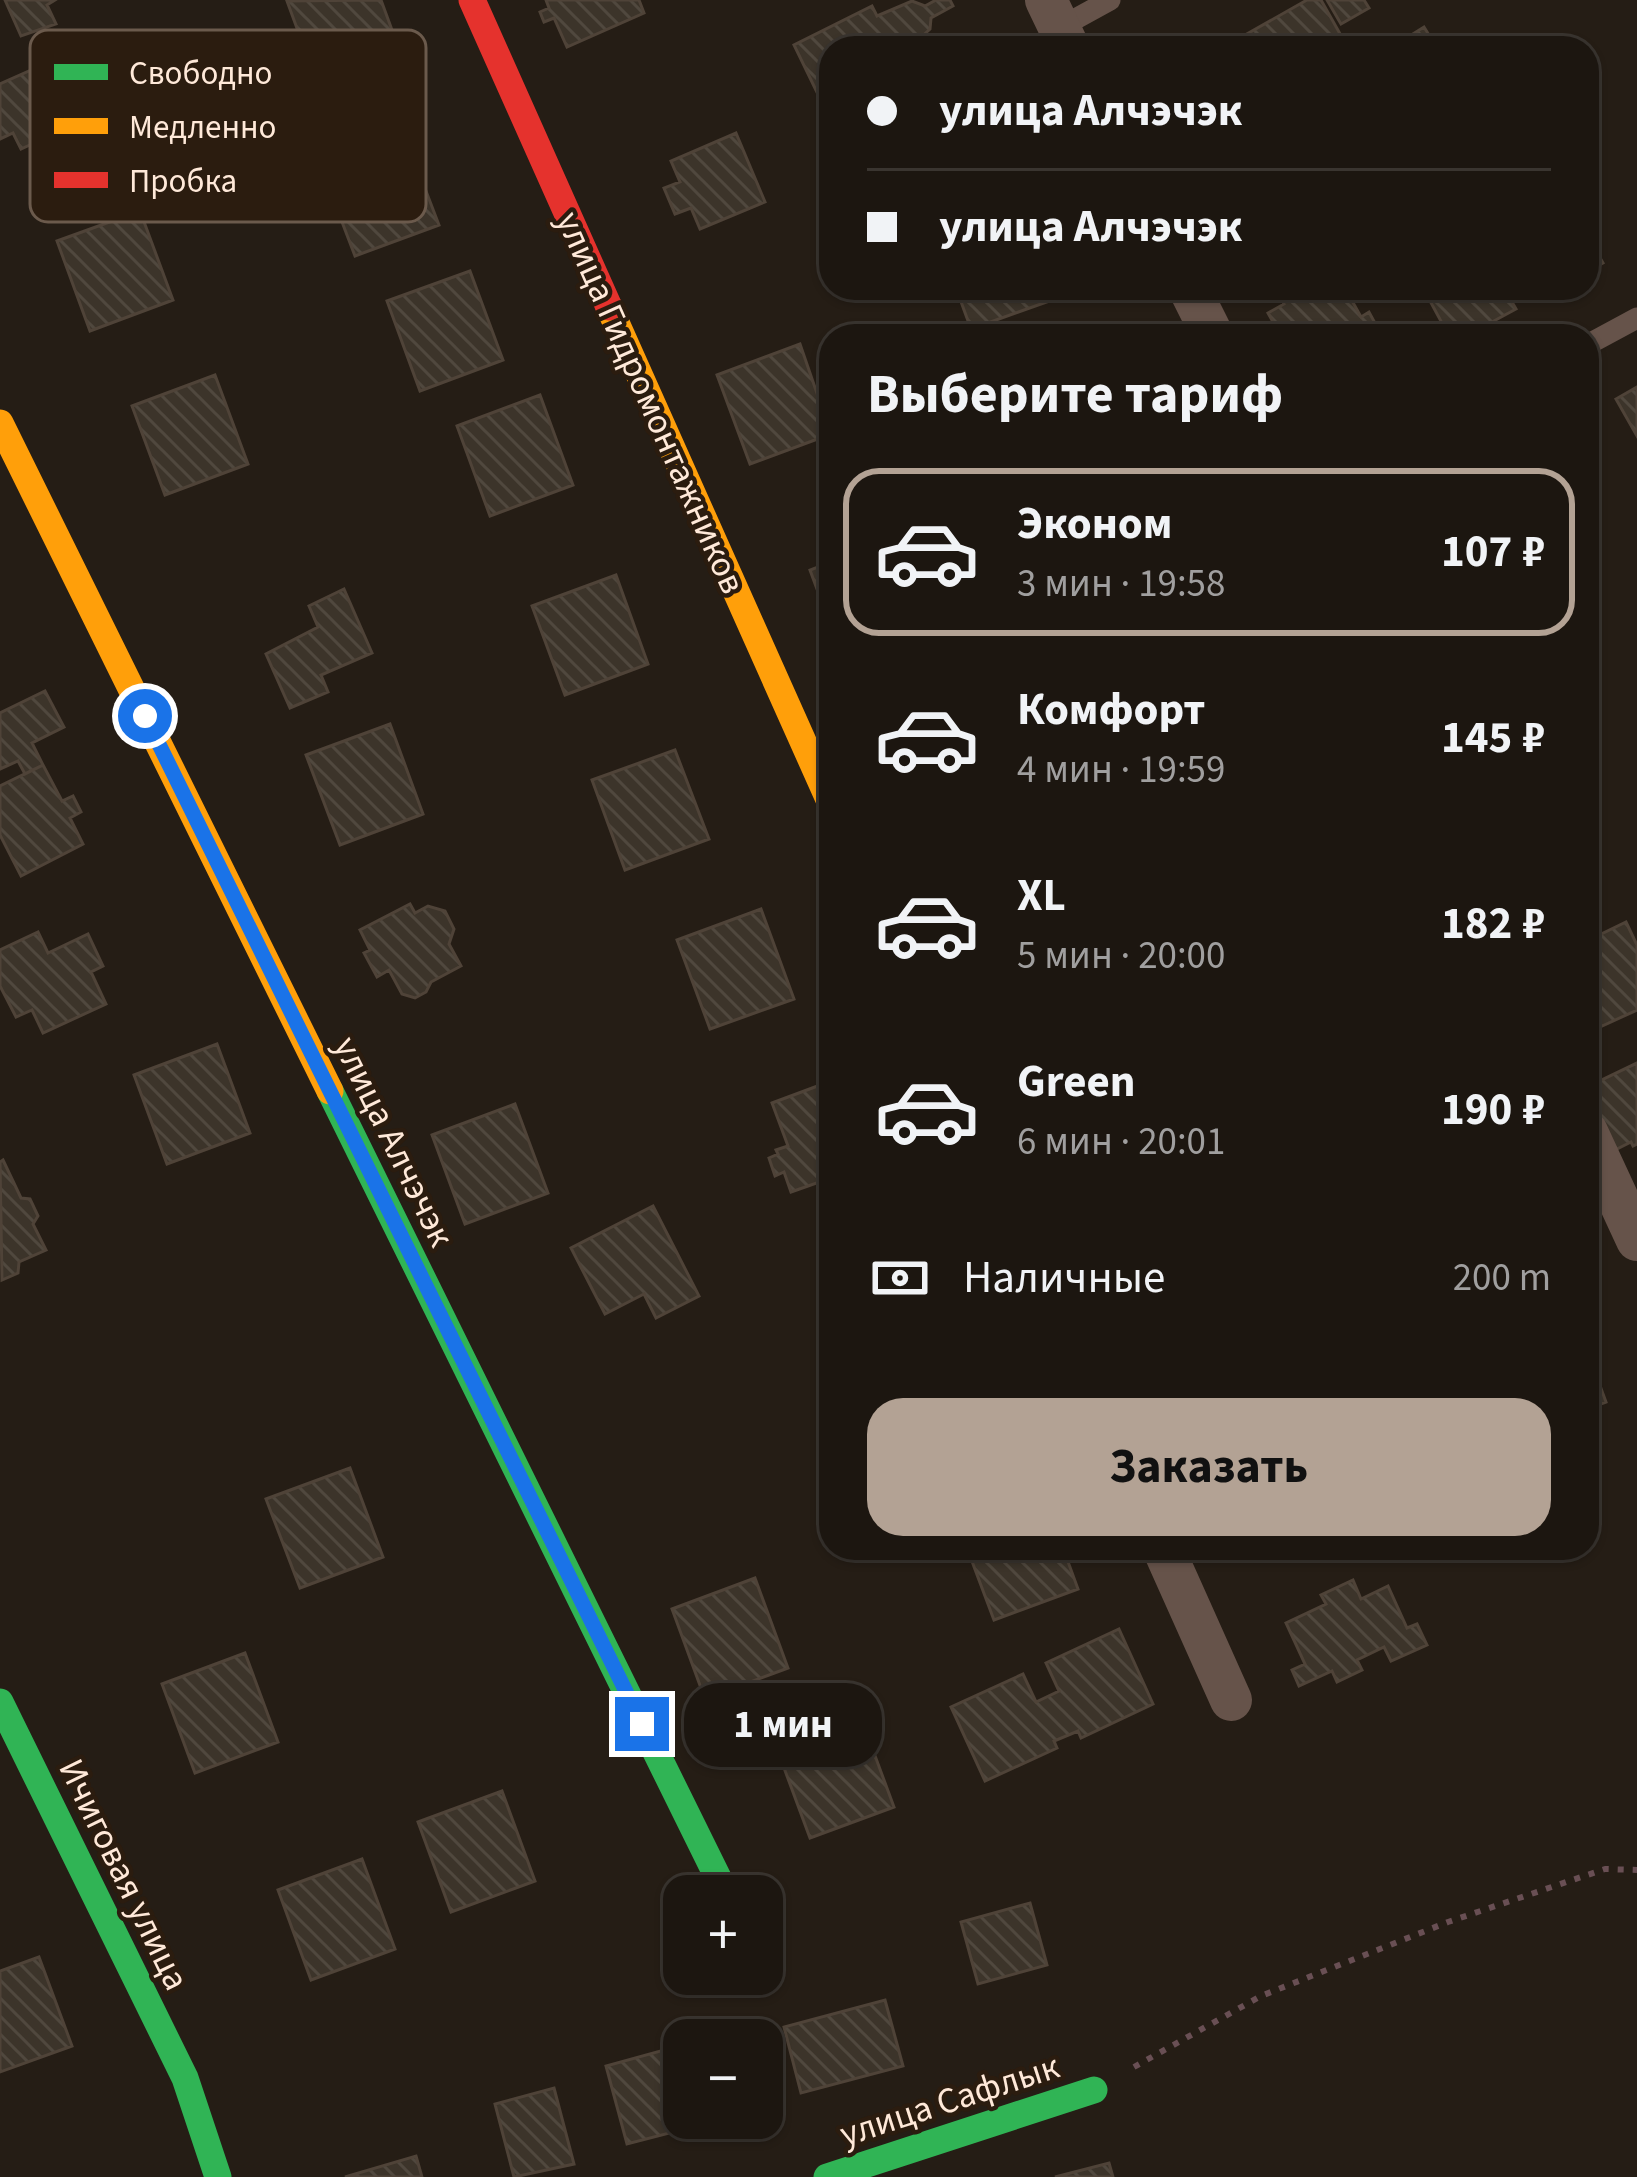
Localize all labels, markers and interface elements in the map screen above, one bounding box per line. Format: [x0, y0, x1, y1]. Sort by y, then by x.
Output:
legend [30, 30, 426, 222]
text: Свободно [129, 50, 272, 97]
text: улица Алчэчэк [939, 79, 1242, 143]
text: Медленно [129, 104, 276, 151]
text: Пробка [129, 158, 237, 205]
text: улица Алчэчэк [939, 195, 1242, 259]
street label: улица Гидромонтажников [543, 203, 758, 602]
text: Выберите тариф [867, 357, 1283, 434]
text: Эконом [1017, 492, 1173, 556]
icon: car [873, 498, 981, 606]
text: 107 ₽ [1441, 520, 1545, 584]
text: 3 мин · 19:58 [1017, 556, 1225, 612]
text: Комфорт [1017, 678, 1205, 742]
icon: car [873, 684, 981, 792]
route start [118, 689, 172, 743]
text: 145 ₽ [1441, 706, 1545, 770]
text: 4 мин · 19:59 [1017, 742, 1225, 798]
text: XL [1017, 864, 1066, 928]
icon: car [873, 870, 981, 978]
text: 182 ₽ [1441, 892, 1545, 956]
text: 5 мин · 20:00 [1017, 928, 1225, 984]
street label: улица Алчэчэк [321, 1028, 467, 1256]
text: Green [1017, 1050, 1136, 1114]
icon: car [873, 1056, 981, 1164]
text: 190 ₽ [1441, 1078, 1545, 1142]
text: 6 мин · 20:01 [1017, 1114, 1225, 1170]
icon: cash [867, 1245, 933, 1311]
text: Наличные [963, 1246, 1165, 1310]
text: 200 m [1453, 1250, 1551, 1306]
button: Заказать [867, 1398, 1551, 1536]
callout: 1 мин [684, 1682, 882, 1766]
route end [615, 1697, 669, 1751]
text: 1 мин [733, 1697, 833, 1753]
street label: Ичиговая улица [46, 1750, 202, 1999]
map controls [663, 1875, 783, 2139]
button: + [663, 1875, 783, 1995]
button: − [663, 2019, 783, 2139]
street label: улица Сафлык [833, 2041, 1066, 2160]

